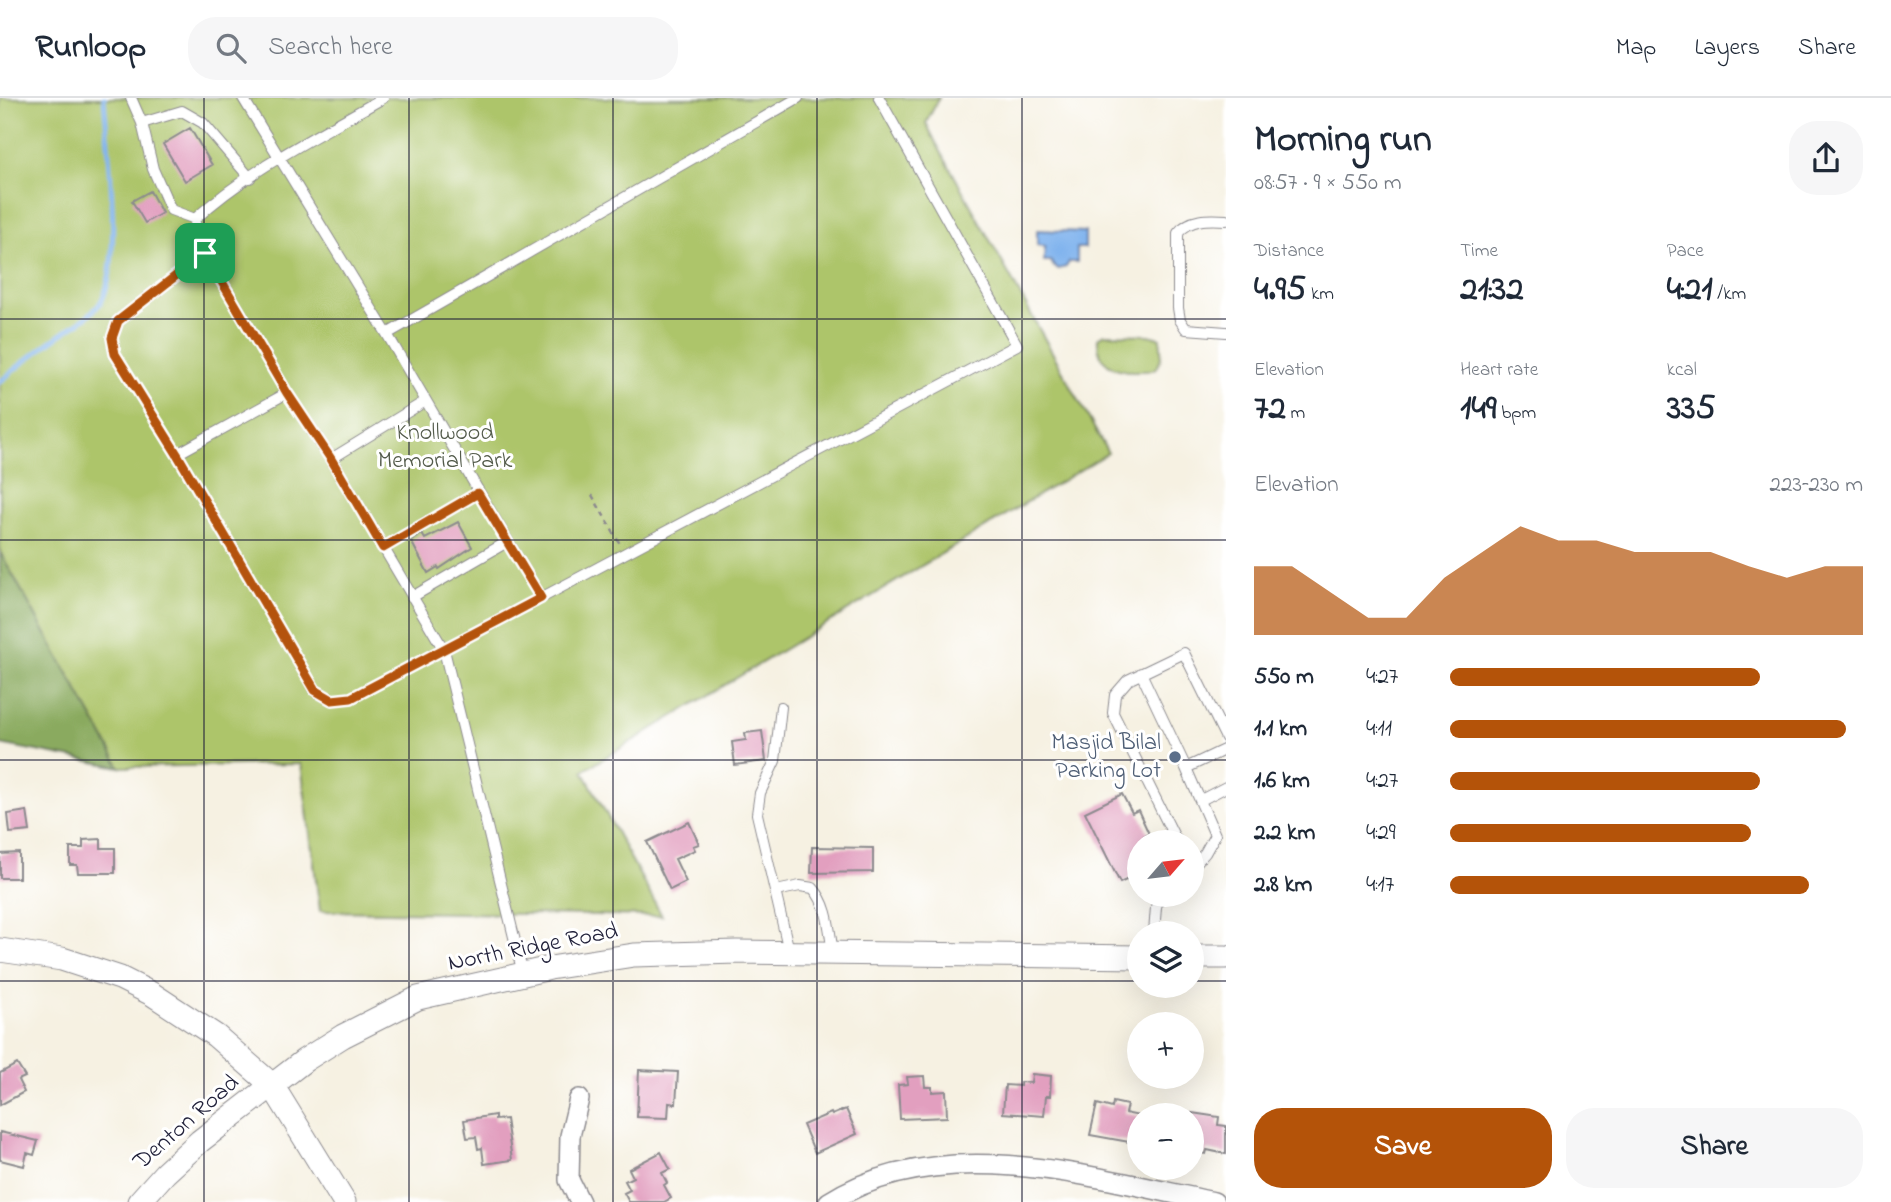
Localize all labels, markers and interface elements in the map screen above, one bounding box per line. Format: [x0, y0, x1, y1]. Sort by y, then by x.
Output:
search box [188, 17, 678, 80]
text: Runloop [35, 24, 146, 72]
icon: search [212, 29, 250, 67]
text: Search here [268, 29, 393, 67]
text: Map [1616, 31, 1656, 66]
text: Layers [1694, 31, 1760, 66]
text: Share [1798, 31, 1856, 66]
text: Morning run [1254, 113, 1432, 169]
button: share [1789, 121, 1863, 195]
text: 08:57 · 9 × 550 m [1254, 167, 1402, 200]
pin [175, 223, 235, 283]
icon: arrive [186, 234, 224, 272]
text: Distance [1254, 238, 1324, 265]
text: Time [1460, 238, 1498, 265]
text: Pace [1667, 238, 1704, 265]
text: 4.95 [1254, 265, 1306, 316]
text: 21:32 [1460, 265, 1524, 316]
text: 4:21 [1667, 265, 1713, 316]
text: km [1306, 281, 1334, 308]
text: /km [1713, 281, 1746, 308]
text: Elevation [1254, 357, 1324, 384]
text: Heart rate [1460, 357, 1538, 384]
text: kcal [1667, 357, 1697, 384]
text: 72 [1254, 384, 1286, 435]
text: 149 [1460, 384, 1496, 435]
text: 335 [1667, 384, 1716, 435]
text: m [1286, 400, 1305, 427]
text: bpm [1496, 400, 1536, 427]
park label: Knollwood Memorial Park [378, 416, 513, 479]
text: Elevation [1254, 469, 1339, 502]
text: 223–230 m [1770, 469, 1863, 502]
text: 550 m [1254, 661, 1314, 694]
text: 4:27 [1366, 661, 1398, 694]
text: 1.1 km [1254, 713, 1307, 746]
text: 4:11 [1366, 713, 1392, 746]
place label: Masjid Bilal Parking Lot [1051, 726, 1161, 789]
marker: Masjid Bilal Parking Lot [1167, 749, 1183, 765]
text: 1.6 km [1254, 765, 1310, 798]
text: 4:27 [1366, 765, 1398, 798]
text: 2.2 km [1254, 817, 1315, 850]
text: 4:29 [1366, 817, 1396, 850]
north arrow [1127, 830, 1204, 906]
map controls [1127, 830, 1204, 1180]
text: 2.8 km [1254, 869, 1312, 902]
text: 4:17 [1366, 869, 1394, 902]
street label: North Ridge Road [445, 914, 621, 982]
button: layers [1127, 921, 1204, 998]
button: + [1127, 1012, 1204, 1089]
street label: Denton Road [125, 1067, 248, 1180]
button: − [1127, 1103, 1204, 1180]
button: Save [1254, 1108, 1552, 1188]
button: Share [1566, 1108, 1863, 1188]

